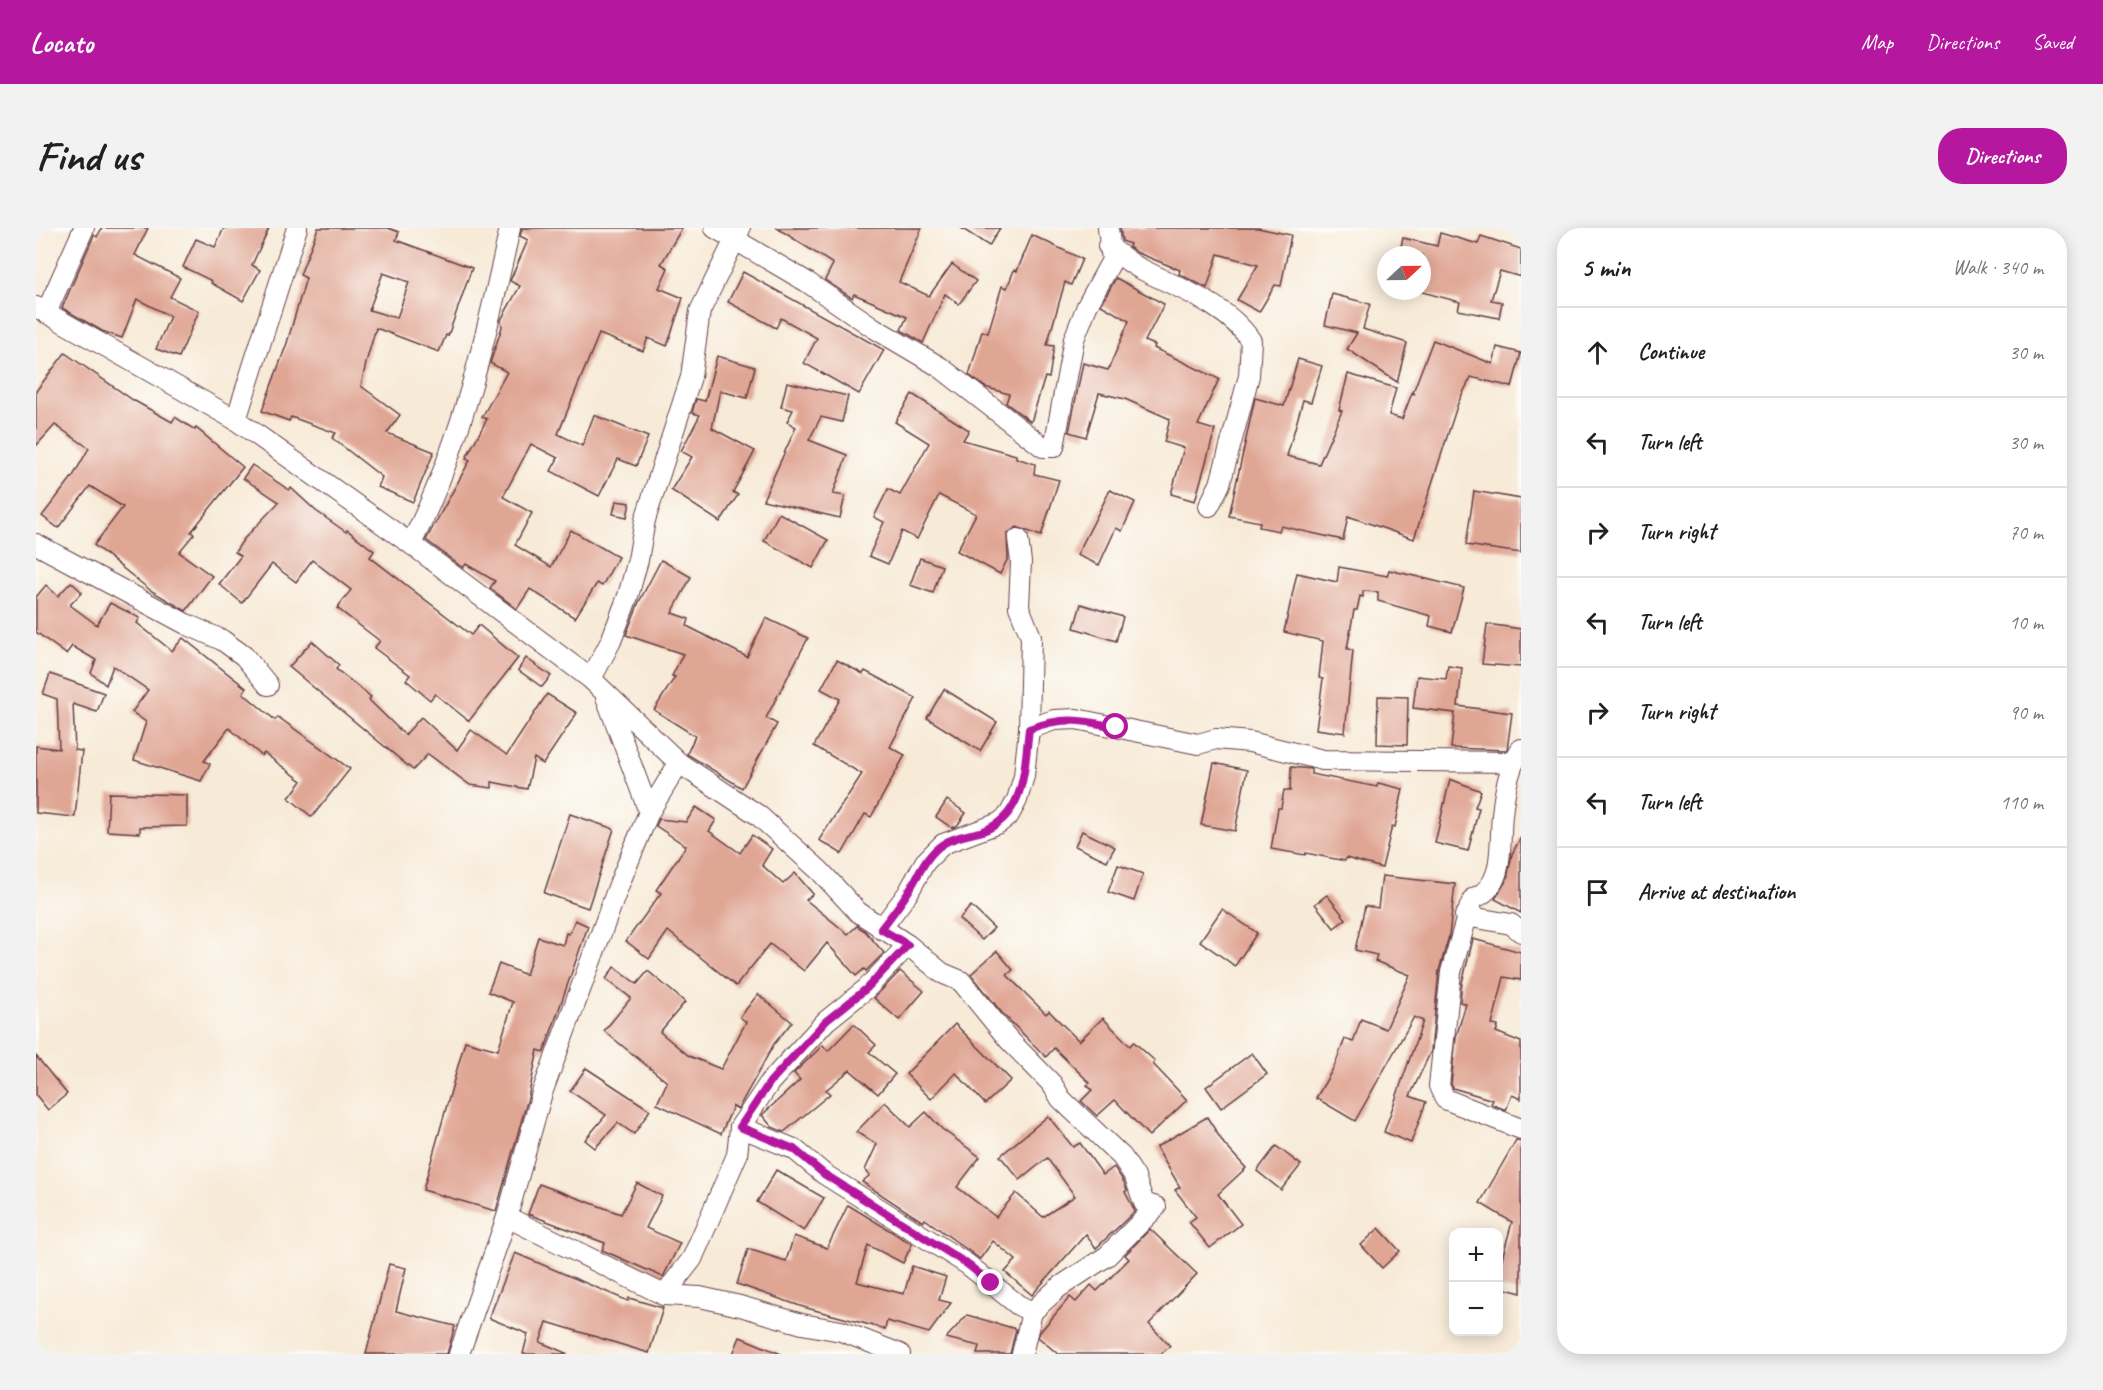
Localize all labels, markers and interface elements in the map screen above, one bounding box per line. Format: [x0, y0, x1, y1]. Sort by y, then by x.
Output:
text: Locato [30, 25, 93, 60]
text: Map [1861, 29, 1893, 55]
text: Directions [1926, 29, 1999, 55]
text: Saved [2032, 29, 2073, 55]
button: Directions [1938, 128, 2067, 184]
text: Find us [36, 130, 141, 183]
north arrow [1377, 246, 1431, 300]
text: 5 min [1581, 251, 1630, 284]
text: Walk · 340 m [1953, 255, 2043, 280]
icon: ahead [1581, 336, 1614, 369]
text: Continue [1638, 338, 1704, 366]
text: 30 m [2009, 340, 2043, 365]
icon: left [1581, 426, 1614, 459]
text: Turn left [1638, 428, 1702, 456]
text: 30 m [2009, 430, 2043, 455]
icon: right [1581, 516, 1614, 549]
text: Turn right [1638, 518, 1715, 546]
text: 70 m [2009, 520, 2043, 545]
icon: left [1581, 606, 1614, 639]
text: Turn left [1638, 608, 1702, 636]
text: 10 m [2009, 610, 2043, 635]
icon: right [1581, 696, 1614, 729]
text: Turn right [1638, 698, 1715, 726]
text: 90 m [2009, 700, 2043, 725]
route start [1102, 713, 1128, 739]
icon: left [1581, 786, 1614, 819]
text: Turn left [1638, 788, 1702, 816]
text: 110 m [2000, 790, 2043, 815]
icon: arrive [1581, 876, 1614, 909]
text: Arrive at destination [1638, 878, 1795, 906]
map controls [1449, 1228, 1503, 1336]
button: + [1449, 1228, 1503, 1282]
route end [977, 1269, 1003, 1295]
button: − [1449, 1282, 1503, 1336]

